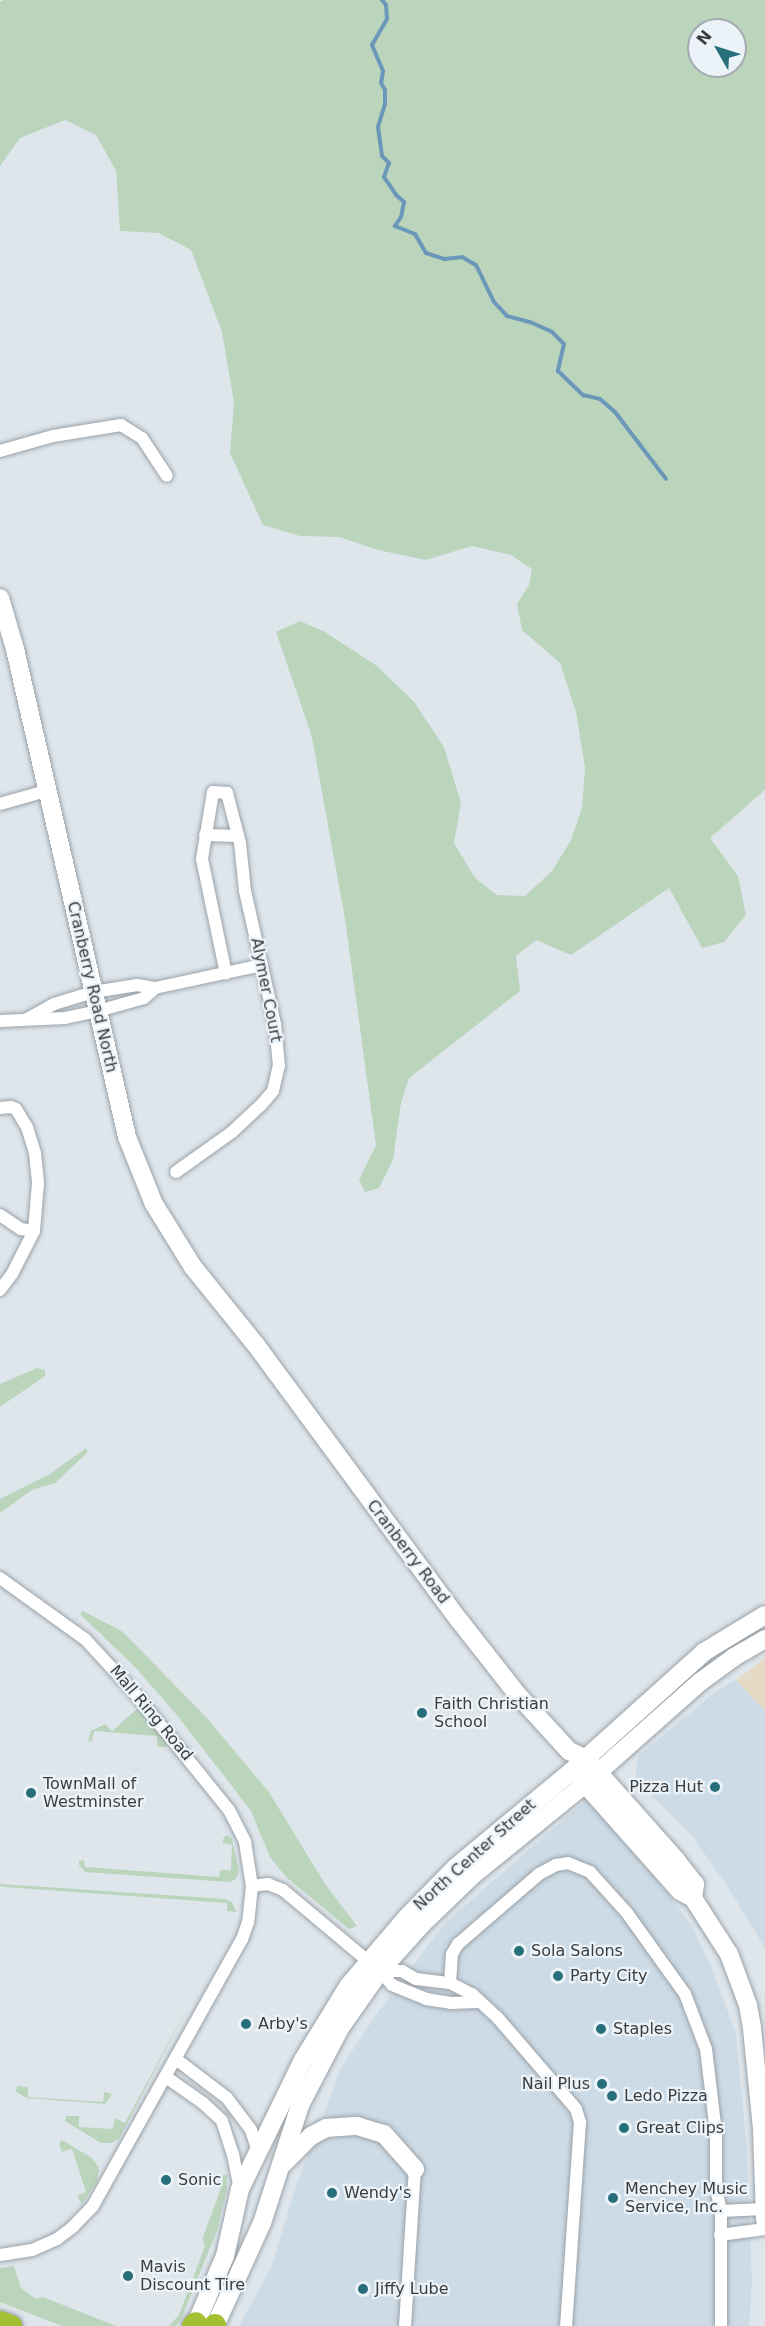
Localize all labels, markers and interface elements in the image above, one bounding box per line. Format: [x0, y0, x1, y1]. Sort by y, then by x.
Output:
north arrow [687, 18, 747, 78]
text: N [693, 26, 716, 49]
street label: Cranberry Road North [63, 900, 121, 1074]
street label: Alymer Court [246, 936, 286, 1044]
street label: Cranberry Road [363, 1496, 453, 1608]
street label: Mall Ring Road [106, 1661, 196, 1765]
place label: Faith Christian School [434, 1694, 549, 1732]
marker: Faith Christian School [415, 1706, 429, 1720]
place label: TownMall of Westminster [43, 1774, 144, 1812]
place label: Pizza Hut [629, 1777, 703, 1797]
marker: Pizza Hut [708, 1780, 722, 1794]
marker: TownMall of Westminster [24, 1786, 38, 1800]
street label: North Center Street [410, 1795, 540, 1915]
place label: Sola Salons [531, 1941, 623, 1961]
marker: Sola Salons [512, 1944, 526, 1958]
place label: Party City [570, 1966, 648, 1986]
marker: Party City [551, 1969, 565, 1983]
place label: Arby's [258, 2014, 308, 2034]
marker: Arby's [239, 2017, 253, 2031]
place label: Staples [613, 2019, 672, 2039]
marker: Staples [594, 2022, 608, 2036]
place label: Nail Plus [522, 2074, 590, 2094]
marker: Nail Plus [595, 2077, 609, 2091]
place label: Ledo Pizza [624, 2086, 708, 2106]
marker: Ledo Pizza [605, 2089, 619, 2103]
place label: Great Clips [636, 2118, 724, 2138]
marker: Great Clips [617, 2121, 631, 2135]
place label: Sonic [178, 2170, 221, 2190]
marker: Sonic [159, 2173, 173, 2187]
place label: Menchey Music Service, Inc. [625, 2179, 748, 2217]
place label: Wendy's [344, 2183, 411, 2203]
marker: Wendy's [325, 2186, 339, 2200]
marker: Menchey Music Service, Inc. [606, 2191, 620, 2205]
place label: Mavis Discount Tire [140, 2257, 245, 2295]
marker: Mavis Discount Tire [121, 2269, 135, 2283]
place label: Jiffy Lube [375, 2279, 449, 2299]
marker: Jiffy Lube [356, 2282, 370, 2296]

